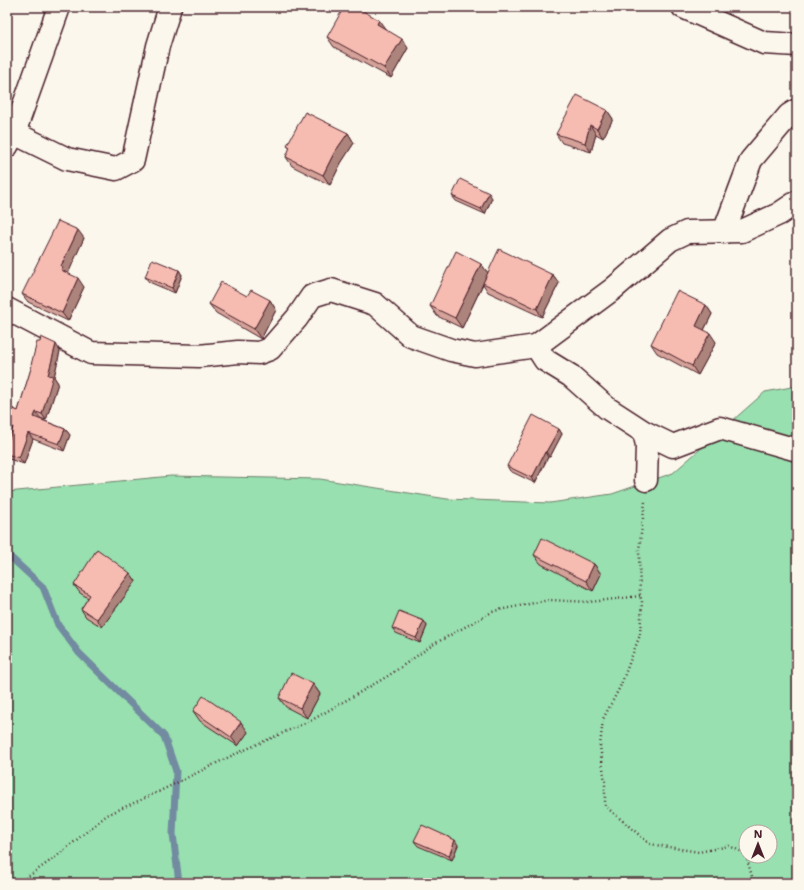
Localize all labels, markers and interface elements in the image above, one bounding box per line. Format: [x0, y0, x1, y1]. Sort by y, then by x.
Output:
north arrow [738, 824, 778, 864]
text: N [754, 827, 763, 842]

